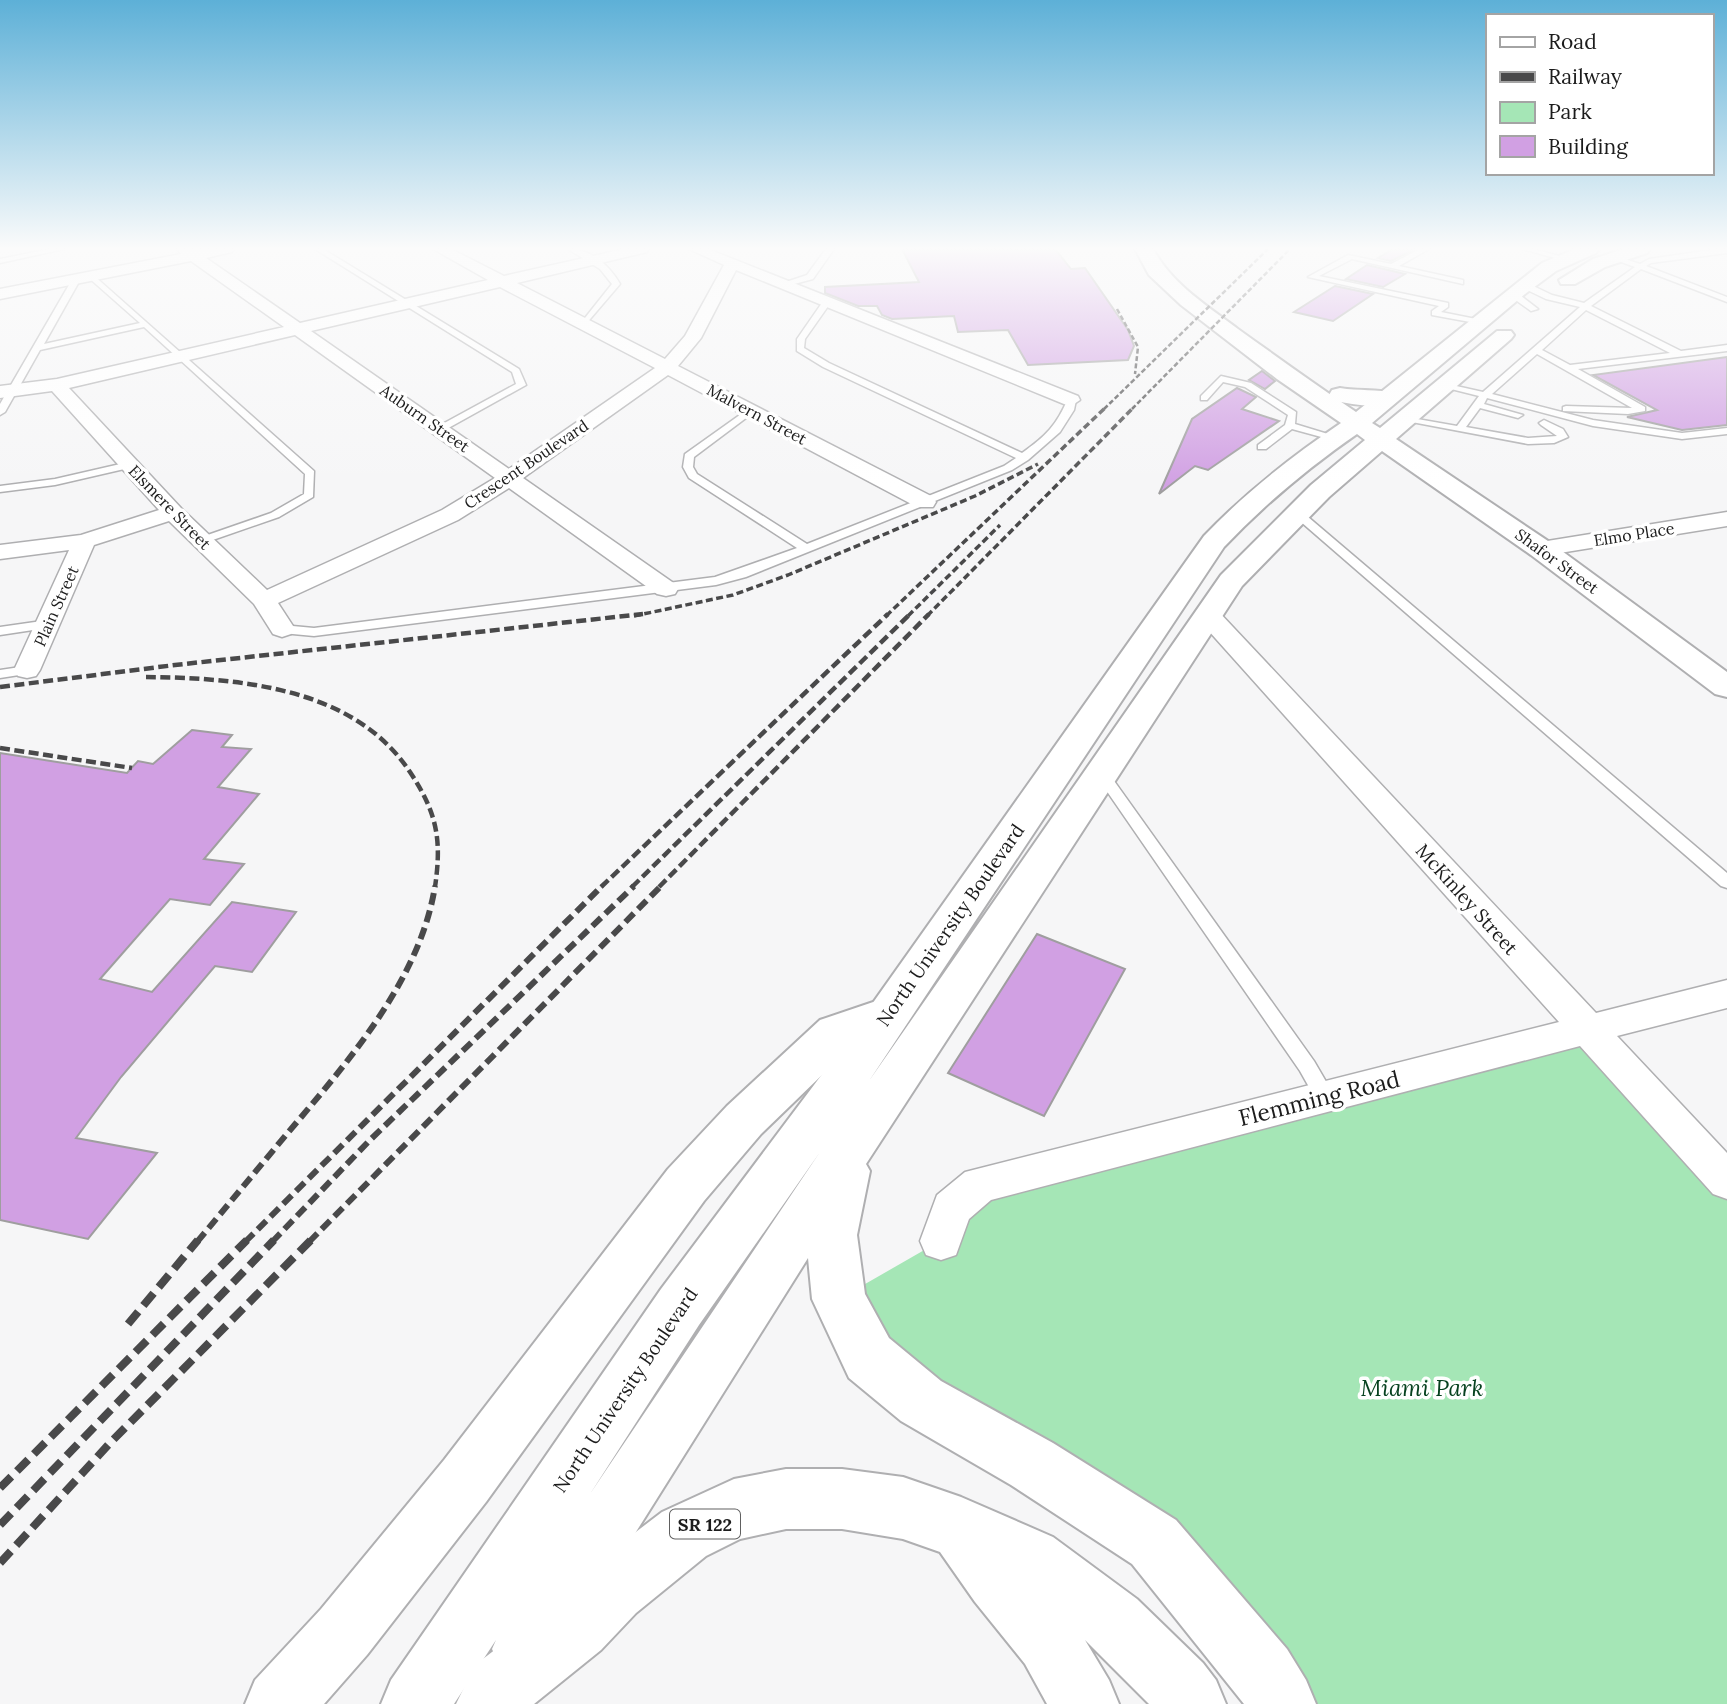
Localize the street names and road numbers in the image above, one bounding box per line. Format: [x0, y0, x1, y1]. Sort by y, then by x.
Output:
street label: Auburn Street [376, 379, 474, 457]
street label: Malvern Street [704, 379, 811, 449]
street label: Crescent Boulevard [460, 415, 592, 513]
street label: Elsmere Street [125, 461, 216, 554]
street label: Elmo Place [1592, 518, 1676, 550]
street label: Shafor Street [1511, 524, 1603, 598]
street label: Plain Street [29, 562, 83, 649]
street label: North University Boulevard [871, 819, 1029, 1031]
street label: McKinley Street [1411, 839, 1524, 960]
street label: Flemming Road [1235, 1064, 1403, 1132]
street label: North University Boulevard [547, 1283, 703, 1497]
road number: SR 122 [670, 1510, 740, 1539]

